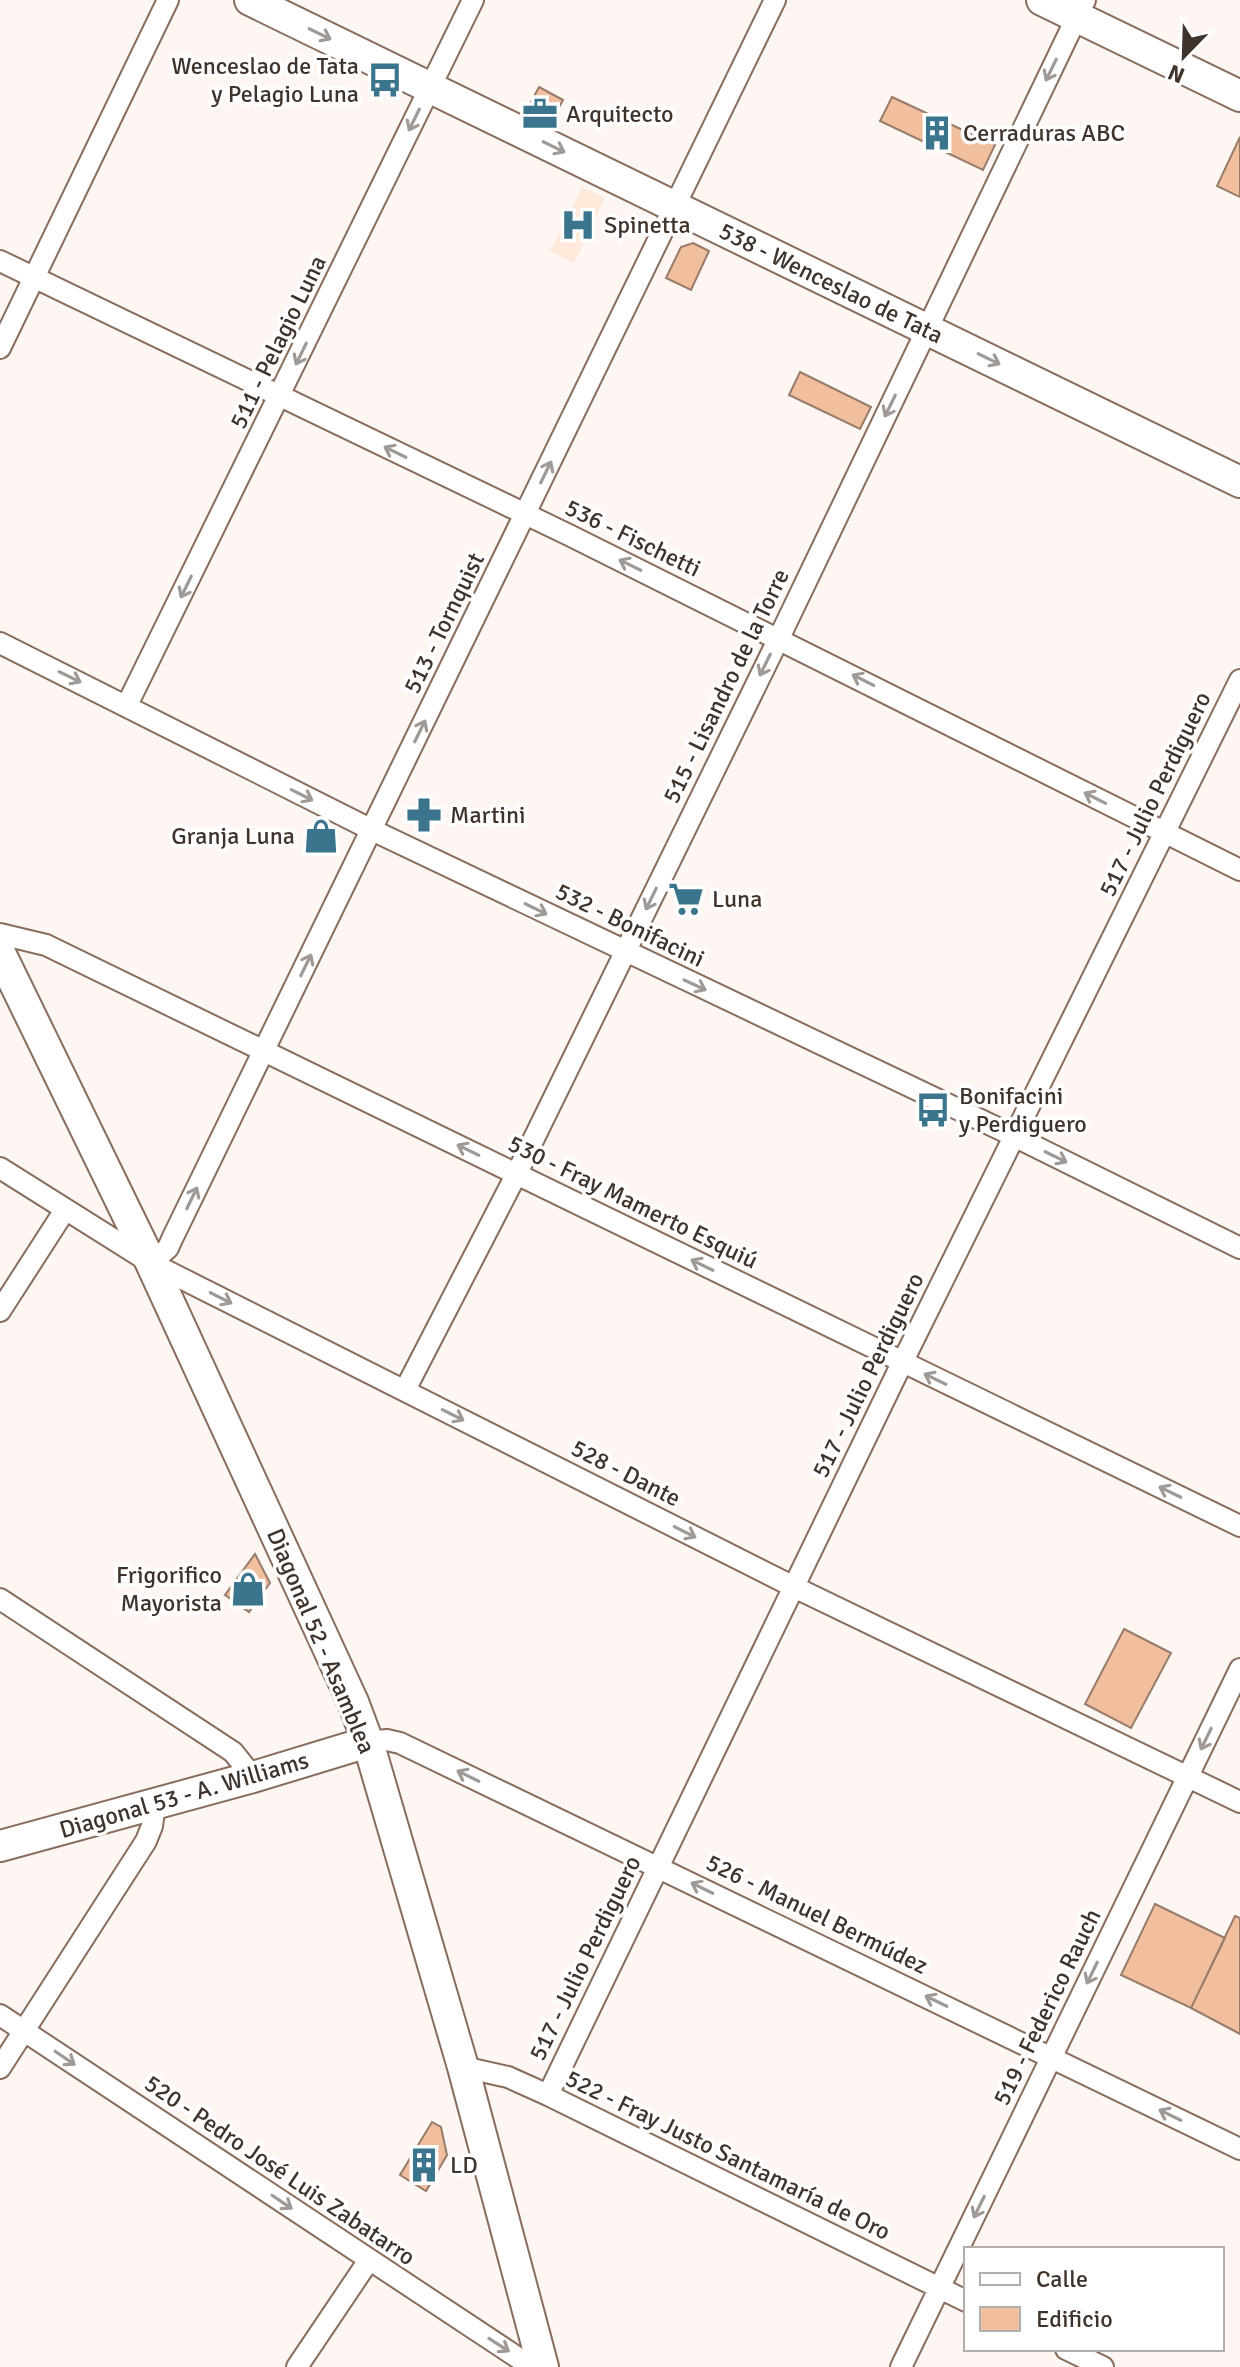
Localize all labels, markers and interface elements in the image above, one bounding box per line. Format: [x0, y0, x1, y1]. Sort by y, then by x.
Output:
north arrow [1144, 16, 1224, 96]
one-way arrow [308, 27, 332, 42]
place label: Wenceslao de Tata y Pelagio Luna [171, 51, 359, 109]
one-way arrow [1043, 58, 1058, 82]
text: N [1164, 59, 1189, 89]
bus stop icon: Wenceslao de Tata y Pelagio Luna [366, 61, 404, 99]
office icon: Arquitecto [521, 95, 559, 133]
place label: Arquitecto [566, 99, 674, 129]
one-way arrow [406, 108, 421, 132]
building icon: Cerraduras ABC [918, 114, 956, 152]
place label: Cerraduras ABC [963, 118, 1125, 148]
one-way arrow [541, 140, 565, 155]
hospital icon: Spinetta [559, 206, 597, 244]
place label: Spinetta [604, 210, 691, 240]
street label: 538 - Wenceslao de Tata [714, 216, 948, 350]
street label: 511 - Pelagio Luna [223, 250, 333, 434]
one-way arrow [293, 342, 308, 366]
one-way arrow [977, 352, 1001, 367]
one-way arrow [882, 394, 897, 418]
one-way arrow [384, 444, 408, 459]
one-way arrow [539, 460, 554, 484]
street label: 536 - Fischetti [560, 492, 706, 584]
street label: 513 - Tornquist [397, 548, 491, 698]
one-way arrow [619, 556, 642, 571]
street label: 515 - Lisandro de la Torre [656, 564, 796, 808]
one-way arrow [177, 575, 193, 599]
one-way arrow [757, 653, 772, 677]
one-way arrow [58, 670, 82, 686]
one-way arrow [851, 672, 875, 688]
street label: 517 - Julio Perdiguero [1092, 687, 1218, 901]
one-way arrow [413, 719, 428, 743]
one-way arrow [290, 787, 314, 803]
one-way arrow [1083, 790, 1107, 805]
pharmacy icon: Martini [405, 796, 443, 834]
place label: Martini [450, 800, 526, 830]
shop icon: Granja Luna [302, 817, 340, 855]
place label: Granja Luna [171, 821, 295, 851]
street label: 532 - Bonifacini [551, 876, 709, 974]
supermarket icon: Luna [667, 880, 705, 918]
place label: Luna [712, 884, 762, 914]
one-way arrow [642, 886, 658, 910]
one-way arrow [523, 902, 547, 917]
one-way arrow [299, 953, 314, 977]
one-way arrow [683, 978, 707, 993]
place label: Bonifacini y Perdiguero [959, 1081, 1087, 1139]
bus stop icon: Bonifacini y Perdiguero [914, 1091, 952, 1129]
street label: 530 - Fray Mamerto Esquiú [503, 1128, 763, 1276]
one-way arrow [457, 1142, 481, 1157]
one-way arrow [1044, 1150, 1068, 1165]
one-way arrow [185, 1187, 200, 1211]
one-way arrow [691, 1256, 714, 1271]
street label: 517 - Julio Perdiguero [805, 1268, 931, 1482]
one-way arrow [208, 1291, 232, 1306]
one-way arrow [924, 1371, 948, 1386]
one-way arrow [440, 1407, 464, 1423]
street label: 528 - Dante [566, 1433, 686, 1513]
one-way arrow [1158, 1484, 1182, 1499]
street label: Diagonal 52 - Asamblea [260, 1524, 382, 1758]
one-way arrow [672, 1525, 696, 1540]
place label: Frigorifico Mayorista [116, 1560, 222, 1618]
shop icon: Frigorifico Mayorista [229, 1570, 267, 1608]
one-way arrow [1198, 1727, 1213, 1751]
street label: Diagonal 53 - A. Williams [56, 1745, 312, 1845]
one-way arrow [456, 1768, 480, 1783]
street label: 526 - Manuel Bermúdez [701, 1847, 933, 1981]
street label: 517 - Julio Perdiguero [522, 1851, 648, 2065]
one-way arrow [691, 1880, 715, 1895]
street label: 519 - Federico Rauch [986, 1904, 1108, 2110]
one-way arrow [1084, 1961, 1099, 1985]
one-way arrow [925, 1993, 949, 2008]
one-way arrow [53, 2051, 76, 2067]
street label: 522 - Fray Justo Santamaría de Oro [561, 2063, 895, 2247]
street label: 520 - Pedro José Luis Zabatarro [139, 2068, 421, 2272]
one-way arrow [1158, 2107, 1182, 2122]
building icon: LD [405, 2146, 443, 2184]
place label: LD [450, 2150, 478, 2180]
one-way arrow [270, 2194, 292, 2210]
one-way arrow [971, 2194, 986, 2218]
legend [964, 2247, 1224, 2351]
text: Calle [1036, 2264, 1088, 2294]
text: Edificio [1036, 2304, 1113, 2334]
one-way arrow [487, 2337, 509, 2354]

